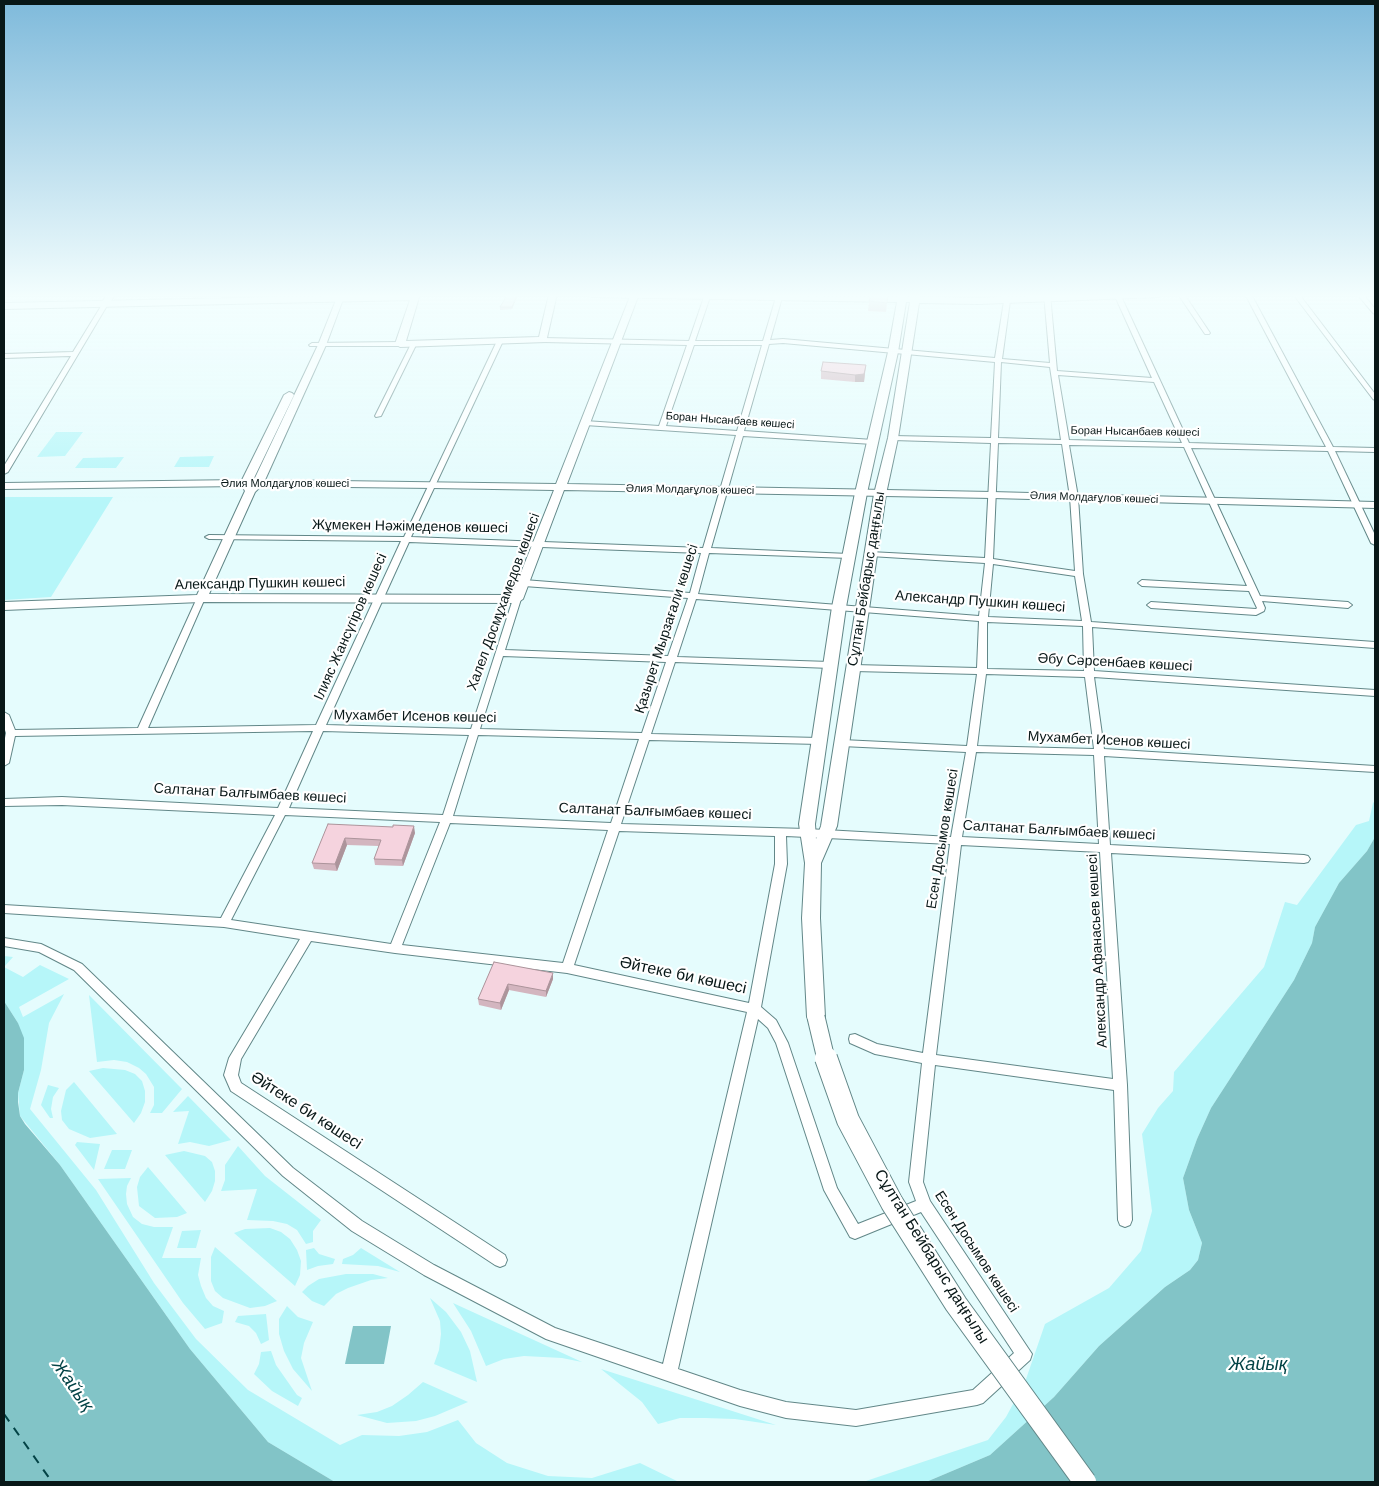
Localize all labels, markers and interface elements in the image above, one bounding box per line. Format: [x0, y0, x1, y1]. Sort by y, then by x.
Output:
street label: Боран Нысанбаев көшесі [665, 410, 795, 432]
street label: Боран Нысанбаев көшесі [1070, 424, 1200, 440]
street label: Әлия Молдағұлов көшесі [221, 477, 349, 491]
street label: Әлия Молдағұлов көшесі [626, 482, 754, 498]
street label: Әлия Молдағұлов көшесі [1030, 489, 1158, 507]
street label: Сұлтан Бейбарыс даңғылы [845, 490, 889, 668]
street label: Халел Досмұхамедов көшесі [464, 511, 544, 693]
street label: Жұмекен Нәжімеденов көшесі [312, 517, 508, 537]
street label: Қазырет Мырзағали көшесі [632, 542, 702, 716]
street label: Ілияс Жансүгіров көшесі [311, 551, 391, 703]
street label: Александр Пушкин көшесі [175, 574, 345, 594]
street label: Александр Пушкин көшесі [894, 588, 1066, 616]
street label: Әбу Сәрсенбаев көшесі [1037, 651, 1193, 675]
street label: Мухамбет Исенов көшесі [333, 707, 497, 727]
street label: Мухамбет Исенов көшесі [1027, 728, 1191, 754]
street label: Есен Досымов көшесі [924, 768, 962, 910]
street label: Салтанат Балғымбаев көшесі [153, 781, 347, 807]
street label: Салтанат Балғымбаев көшесі [558, 800, 752, 824]
street label: Салтанат Балғымбаев көшесі [962, 818, 1156, 844]
street label: Александр Афанасьев көшесі [1085, 854, 1111, 1048]
street label: Әйтеке би көшесі [618, 953, 748, 999]
street label: Әйтеке би көшесі [247, 1068, 365, 1154]
street label: Сұлтан Бейбарыс даңғылы [869, 1166, 993, 1348]
street label: Есен Досымов көшесі [930, 1188, 1022, 1316]
water label: Жайық [1229, 1354, 1287, 1376]
water label: Жайық [46, 1356, 98, 1416]

